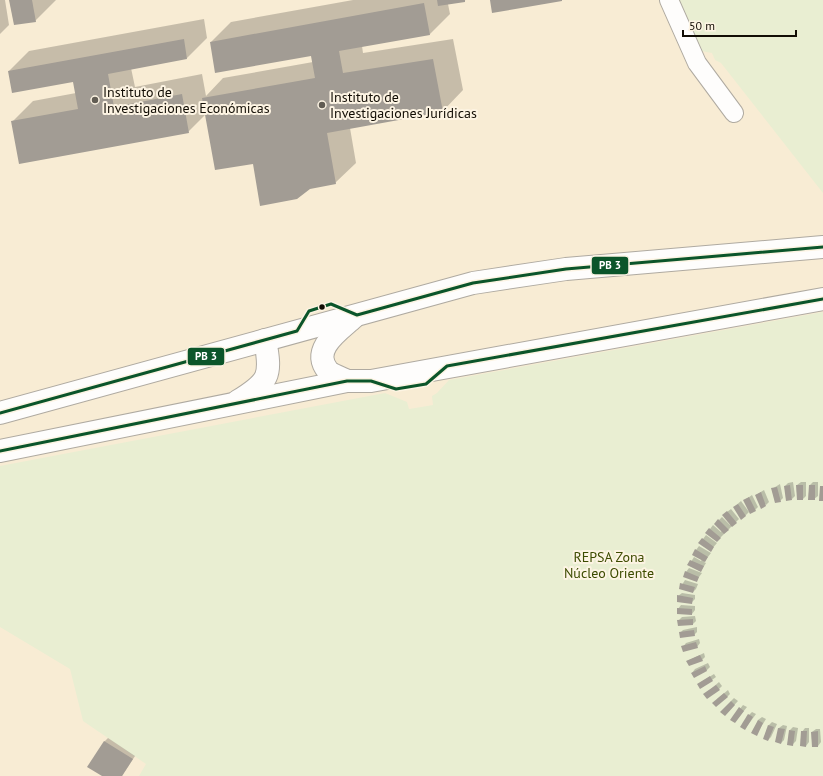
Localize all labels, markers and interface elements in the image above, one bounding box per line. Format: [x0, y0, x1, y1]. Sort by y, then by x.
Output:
scale bar [683, 12, 796, 38]
text: 50 m [689, 18, 715, 33]
place label: Instituto de Investigaciones Económicas [103, 83, 270, 117]
place label: Instituto de Investigaciones Jurídicas [330, 88, 477, 122]
marker: Instituto de Investigaciones Económicas [90, 95, 100, 105]
marker: Instituto de Investigaciones Jurídicas [317, 100, 327, 110]
line badge: PB 3 [591, 256, 629, 275]
text: PB 3 [599, 258, 621, 272]
unlabelled marker [317, 302, 327, 312]
line badge: PB 3 [187, 347, 225, 366]
text: PB 3 [195, 349, 217, 363]
park label: REPSA Zona Núcleo Oriente [564, 548, 654, 582]

